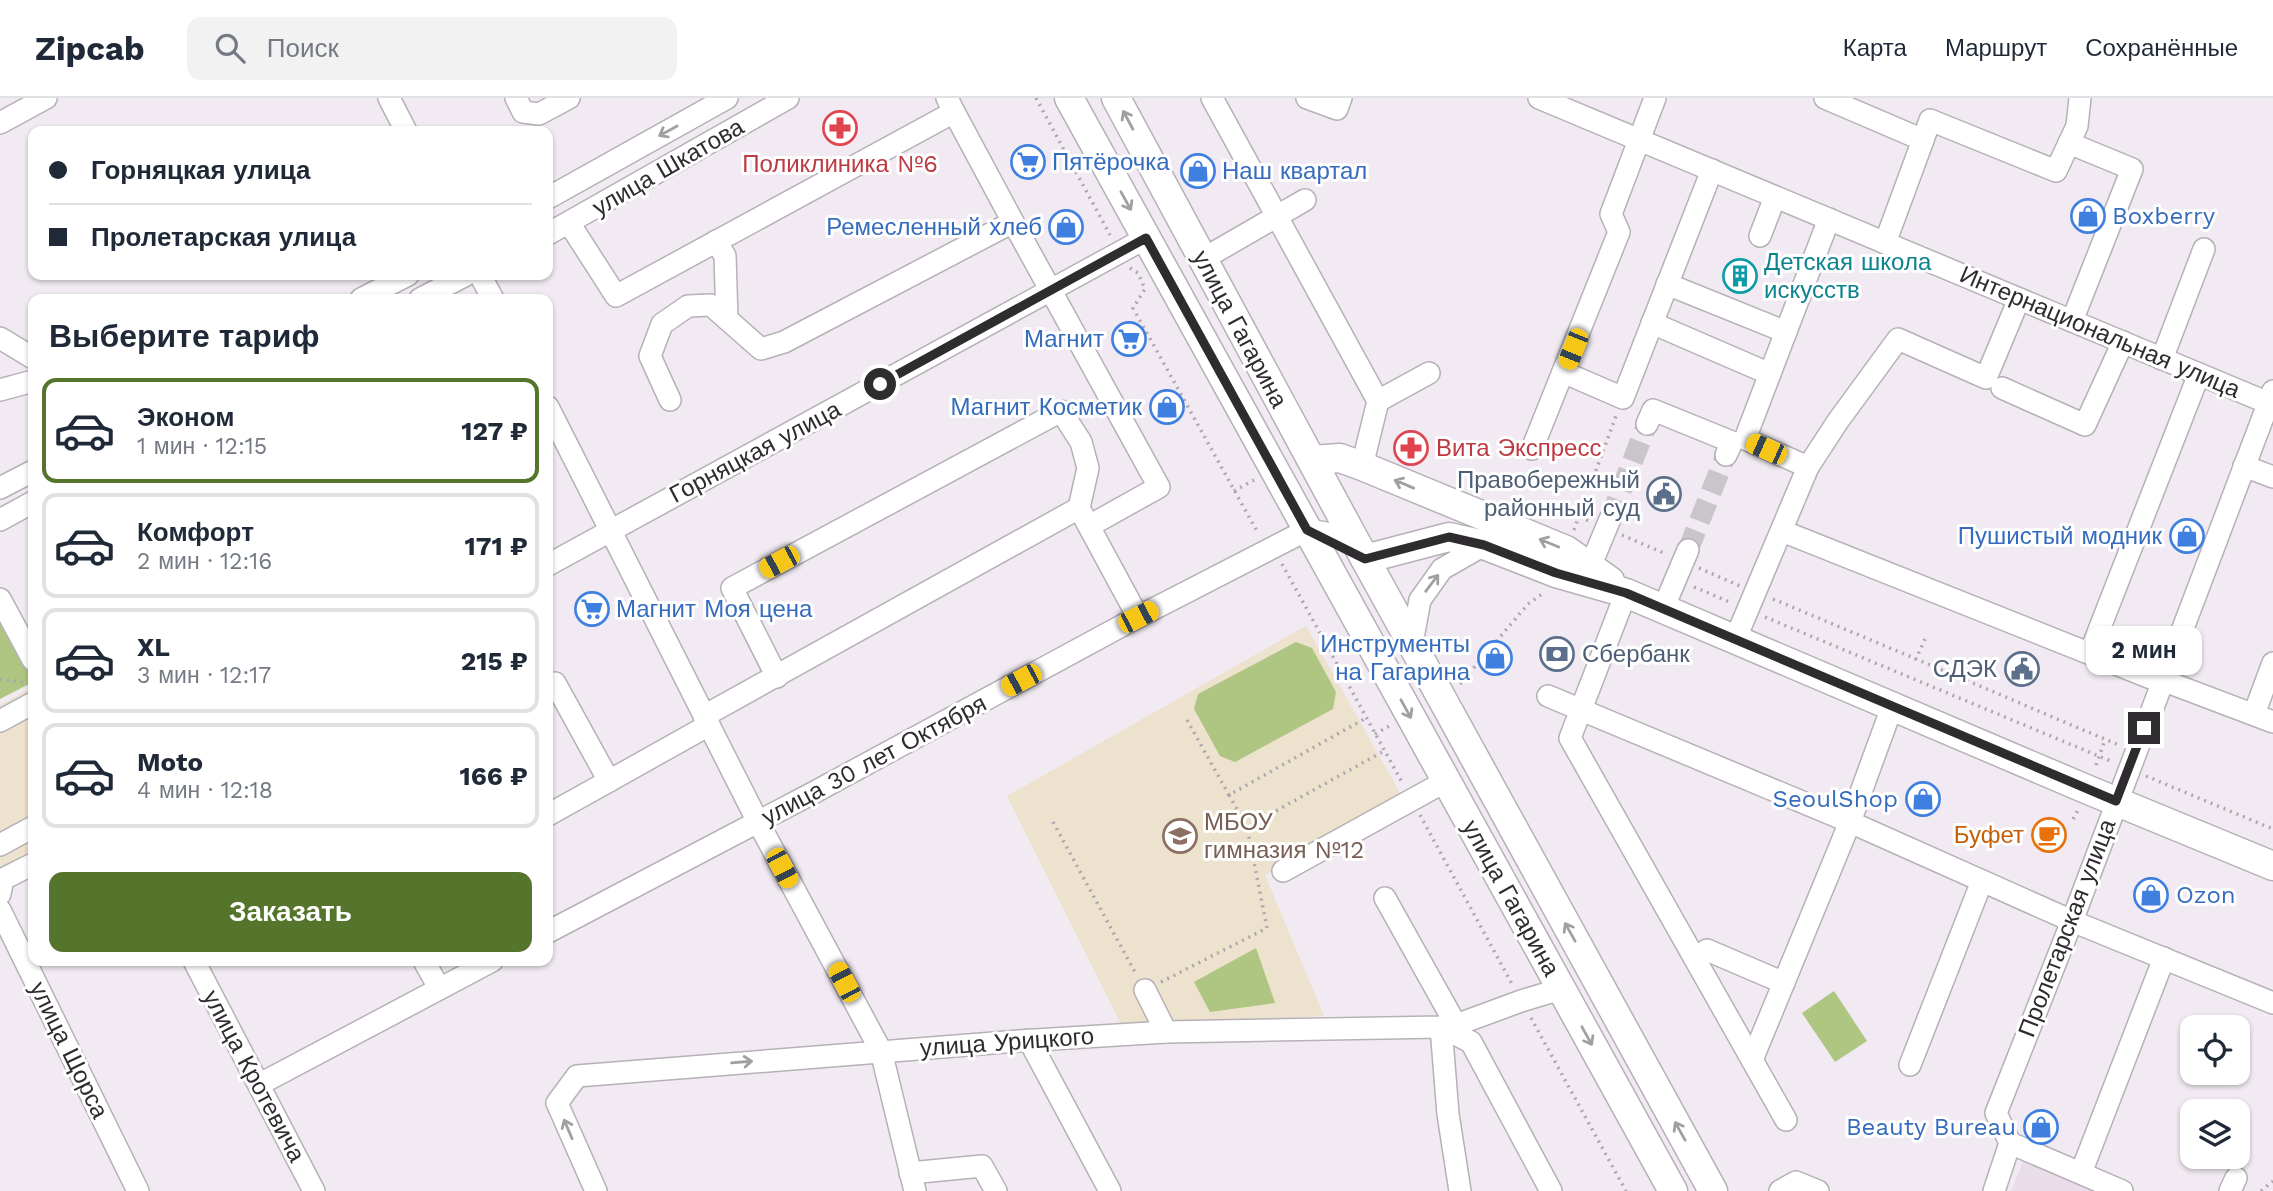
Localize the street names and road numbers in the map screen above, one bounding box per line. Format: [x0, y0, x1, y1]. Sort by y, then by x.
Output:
street label: улица Шкатова [587, 112, 749, 222]
street label: улица Гагарина [1187, 246, 1294, 413]
street label: Интернациональная улица [1956, 260, 2245, 404]
street label: Горняцкая улица [665, 395, 846, 509]
street label: улица 30 лет Октября [757, 689, 991, 831]
street label: улица Гагарина [1457, 815, 1566, 981]
street label: Пролетарская улица [2013, 815, 2122, 1041]
street label: улица Щорса [24, 977, 114, 1124]
street label: улица Кротевича [197, 985, 311, 1167]
street label: улица Урицкого [919, 1022, 1095, 1062]

